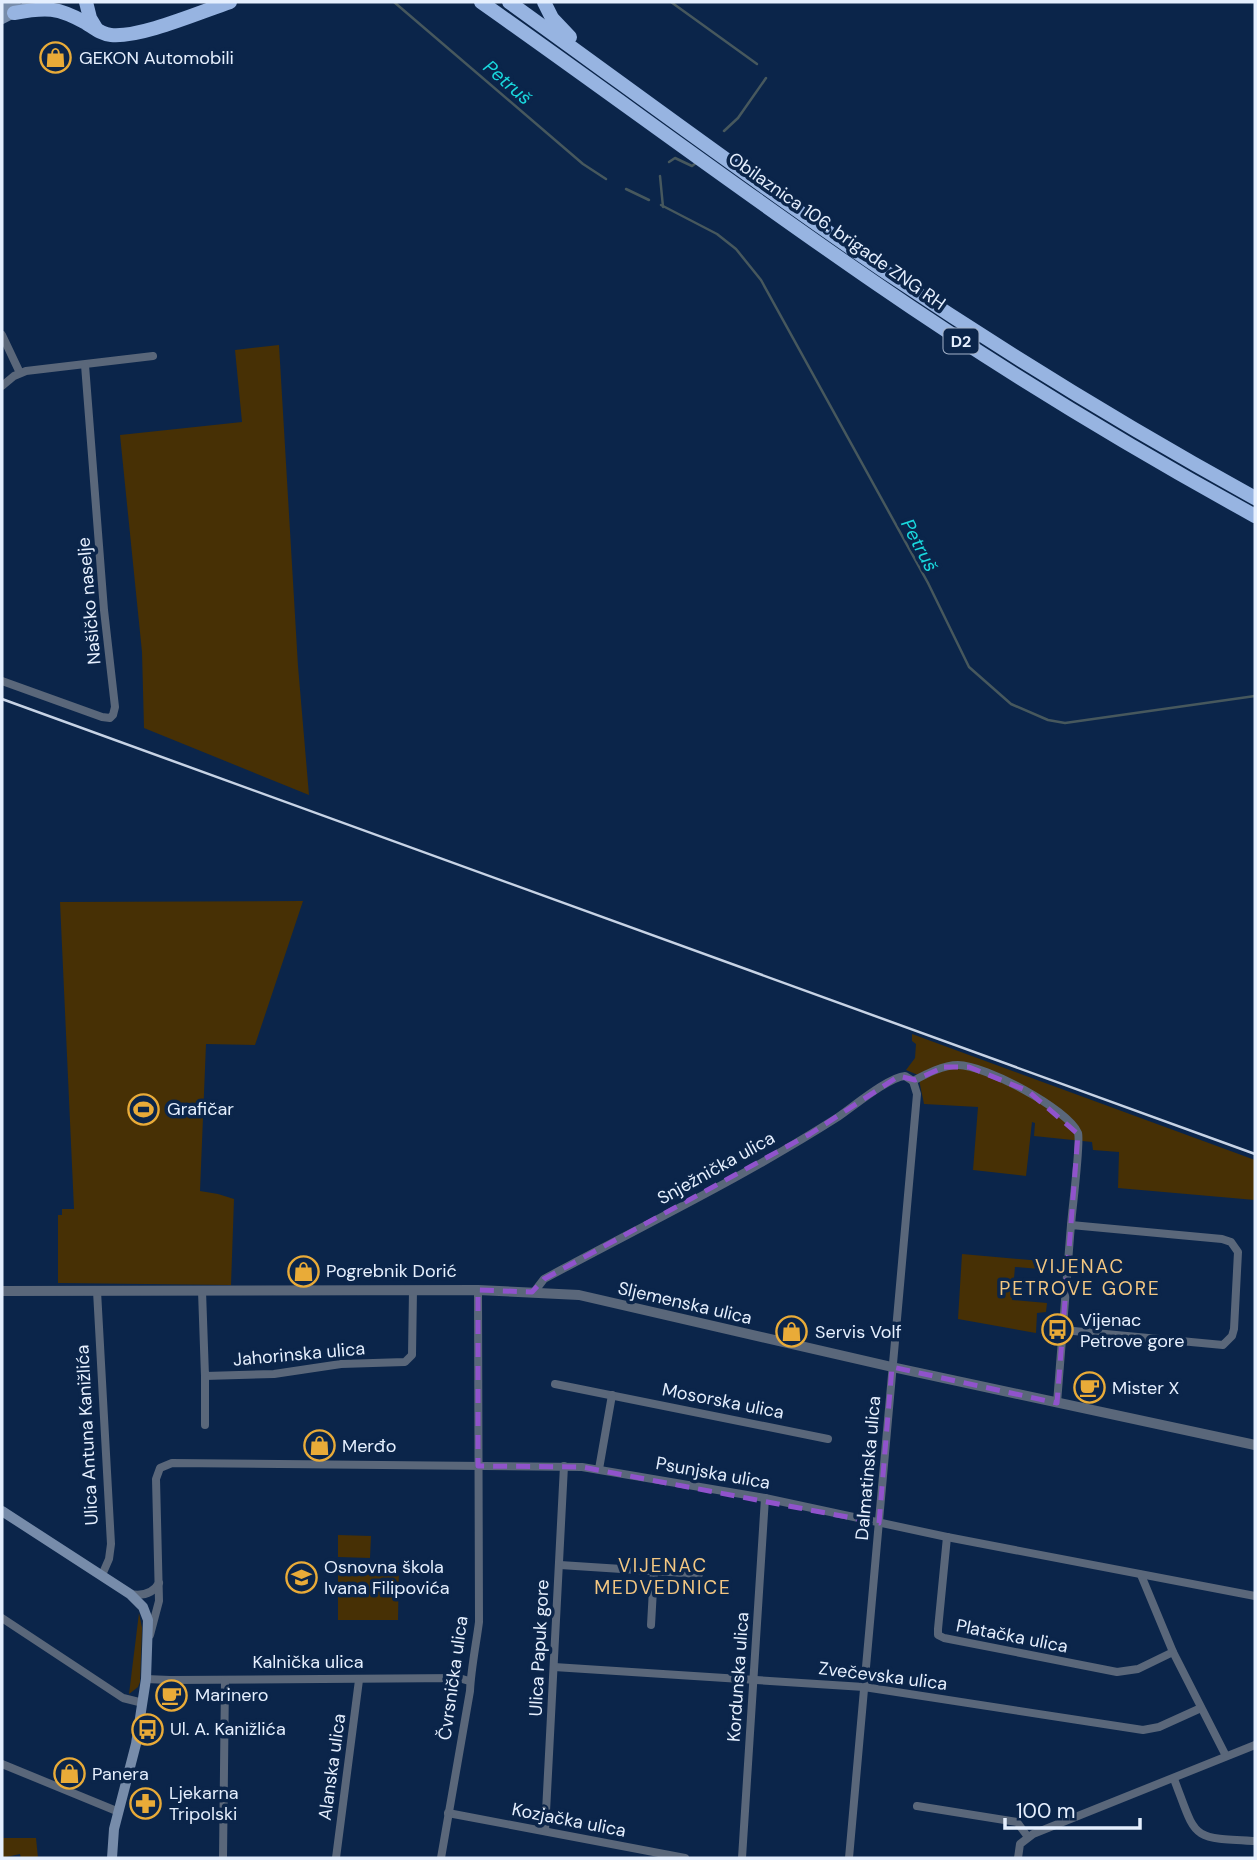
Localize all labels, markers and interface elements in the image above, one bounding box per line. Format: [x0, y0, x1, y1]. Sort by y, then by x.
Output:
shop icon: GEKON Automobili [39, 41, 73, 75]
place label: GEKON Automobili [79, 46, 234, 70]
water label: Petruš [478, 54, 537, 110]
street label: Obilaznica 106. brigade ZNG RH [724, 147, 950, 315]
road number: D2 [944, 328, 978, 354]
water label: Petruš [895, 514, 944, 576]
street label: Našičko naselje [71, 536, 107, 666]
sports icon: Grafičar [127, 1092, 161, 1126]
place label: Grafičar [167, 1097, 234, 1121]
street label: Snježnička ulica [653, 1126, 779, 1210]
shop icon: Pogrebnik Dorić [286, 1254, 320, 1288]
district label: VIJENAC PETROVE GORE [999, 1254, 1161, 1301]
place label: Pogrebnik Dorić [326, 1259, 457, 1283]
street label: Sljemenska ulica [616, 1276, 754, 1330]
place label: Vijenac Petrove gore [1080, 1308, 1184, 1353]
bus stop icon: Vijenac Petrove gore [1040, 1313, 1074, 1347]
shop icon: Servis Volf [775, 1315, 809, 1349]
place label: Servis Volf [815, 1320, 902, 1344]
street label: Jahorinska ulica [232, 1336, 366, 1372]
street label: Ulica Antuna Kanižlića [70, 1344, 104, 1526]
cafe icon: Mister X [1072, 1371, 1106, 1405]
place label: Mister X [1112, 1376, 1180, 1400]
street label: Mosorska ulica [660, 1377, 786, 1425]
street label: Dalmatinska ulica [850, 1395, 886, 1541]
shop icon: Merđo [302, 1429, 336, 1463]
place label: Merđo [342, 1434, 397, 1458]
street label: Psunjska ulica [654, 1451, 772, 1495]
district label: VIJENAC MEDVEDNICE [594, 1553, 732, 1600]
place label: Osnovna škola Ivana Filipovića [324, 1555, 450, 1600]
school or university icon: Osnovna škola Ivana Filipovića [284, 1560, 318, 1594]
street label: Ulica Papuk gore [523, 1579, 555, 1717]
street label: Kordunska ulica [721, 1611, 755, 1743]
street label: Platačka ulica [954, 1613, 1070, 1659]
street label: Čvrsnička ulica [432, 1614, 474, 1742]
street label: Kalnička ulica [252, 1650, 364, 1674]
street label: Zvečevska ulica [817, 1656, 949, 1696]
cafe icon: Marinero [155, 1678, 189, 1712]
place label: Marinero [195, 1683, 268, 1707]
bus stop icon: Ul. A. Kanižlića [130, 1712, 164, 1746]
street label: Alanska ulica [313, 1712, 351, 1822]
place label: Ul. A. Kanižlića [170, 1717, 286, 1741]
shop icon: Panera [52, 1757, 86, 1791]
place label: Panera [92, 1762, 149, 1786]
place label: Ljekarna Tripolski [169, 1781, 239, 1826]
pharmacy icon: Ljekarna Tripolski [129, 1786, 163, 1820]
scale bar [1005, 1786, 1140, 1830]
street label: Kozjačka ulica [510, 1797, 628, 1843]
text: 100 m [1016, 1797, 1076, 1825]

